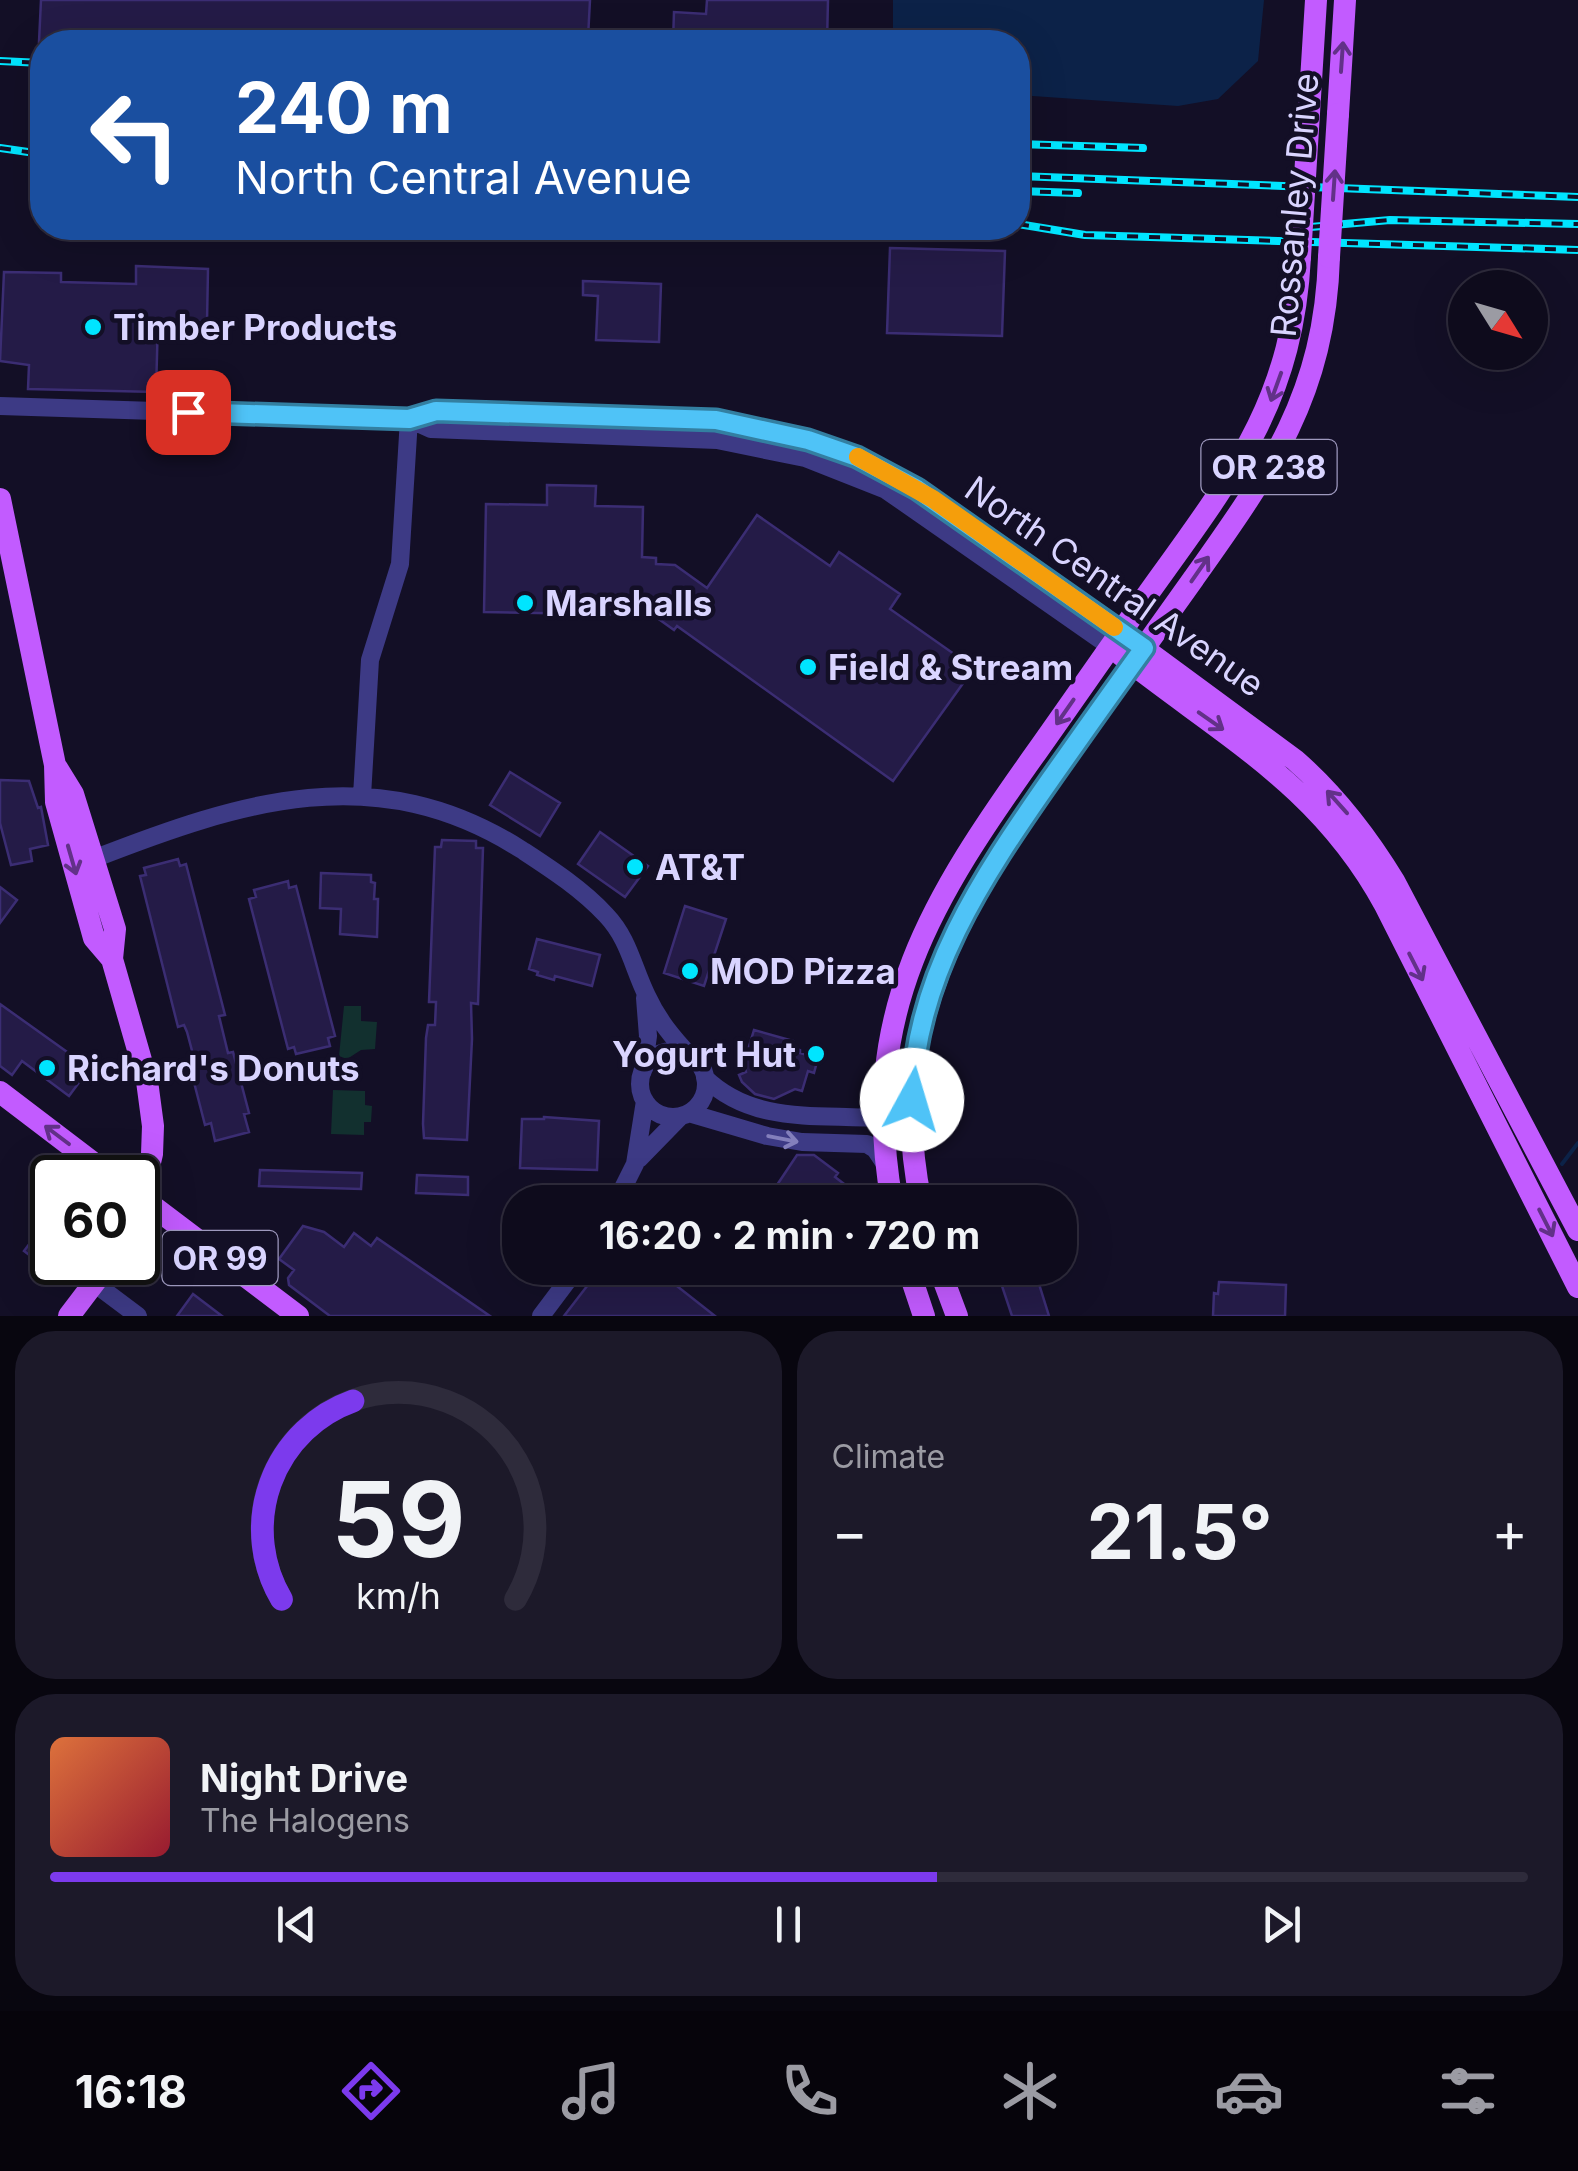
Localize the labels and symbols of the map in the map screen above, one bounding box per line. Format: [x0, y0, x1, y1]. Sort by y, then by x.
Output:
one-way arrow [1333, 41, 1352, 73]
street label: Rossanley Drive [1262, 71, 1326, 339]
one-way arrow [1324, 170, 1343, 202]
north arrow [1448, 270, 1548, 370]
place label: Timber Products [113, 306, 397, 348]
marker: Timber Products [82, 316, 104, 338]
pin [146, 370, 231, 455]
one-way arrow [1266, 370, 1284, 401]
road number: OR 238 [1202, 440, 1336, 494]
street label: North Central Avenue [957, 467, 1273, 705]
one-way arrow [1190, 556, 1211, 583]
place label: Marshalls [545, 582, 712, 624]
marker: Marshalls [514, 592, 536, 614]
place label: Field & Stream [828, 646, 1073, 688]
marker: Field & Stream [797, 656, 819, 678]
one-way arrow [1055, 698, 1076, 725]
one-way arrow [1197, 710, 1224, 731]
one-way arrow [1326, 790, 1349, 815]
one-way arrow [64, 844, 83, 875]
place label: AT&T [655, 846, 745, 888]
marker: AT&T [624, 856, 646, 878]
place label: MOD Pizza [710, 950, 896, 992]
one-way arrow [1407, 951, 1426, 981]
marker: MOD Pizza [679, 960, 701, 982]
place label: Yogurt Hut [612, 1033, 796, 1075]
marker: Yogurt Hut [805, 1043, 827, 1065]
place label: Richard's Donuts [67, 1047, 360, 1089]
position arrow [860, 1048, 964, 1152]
marker: Richard's Donuts [36, 1057, 58, 1079]
one-way arrow [44, 1124, 71, 1145]
one-way arrow [766, 1130, 798, 1149]
speed limit sign: 60 [30, 1155, 160, 1285]
one-way arrow [1537, 1208, 1556, 1238]
road number: OR 99 [162, 1231, 278, 1285]

